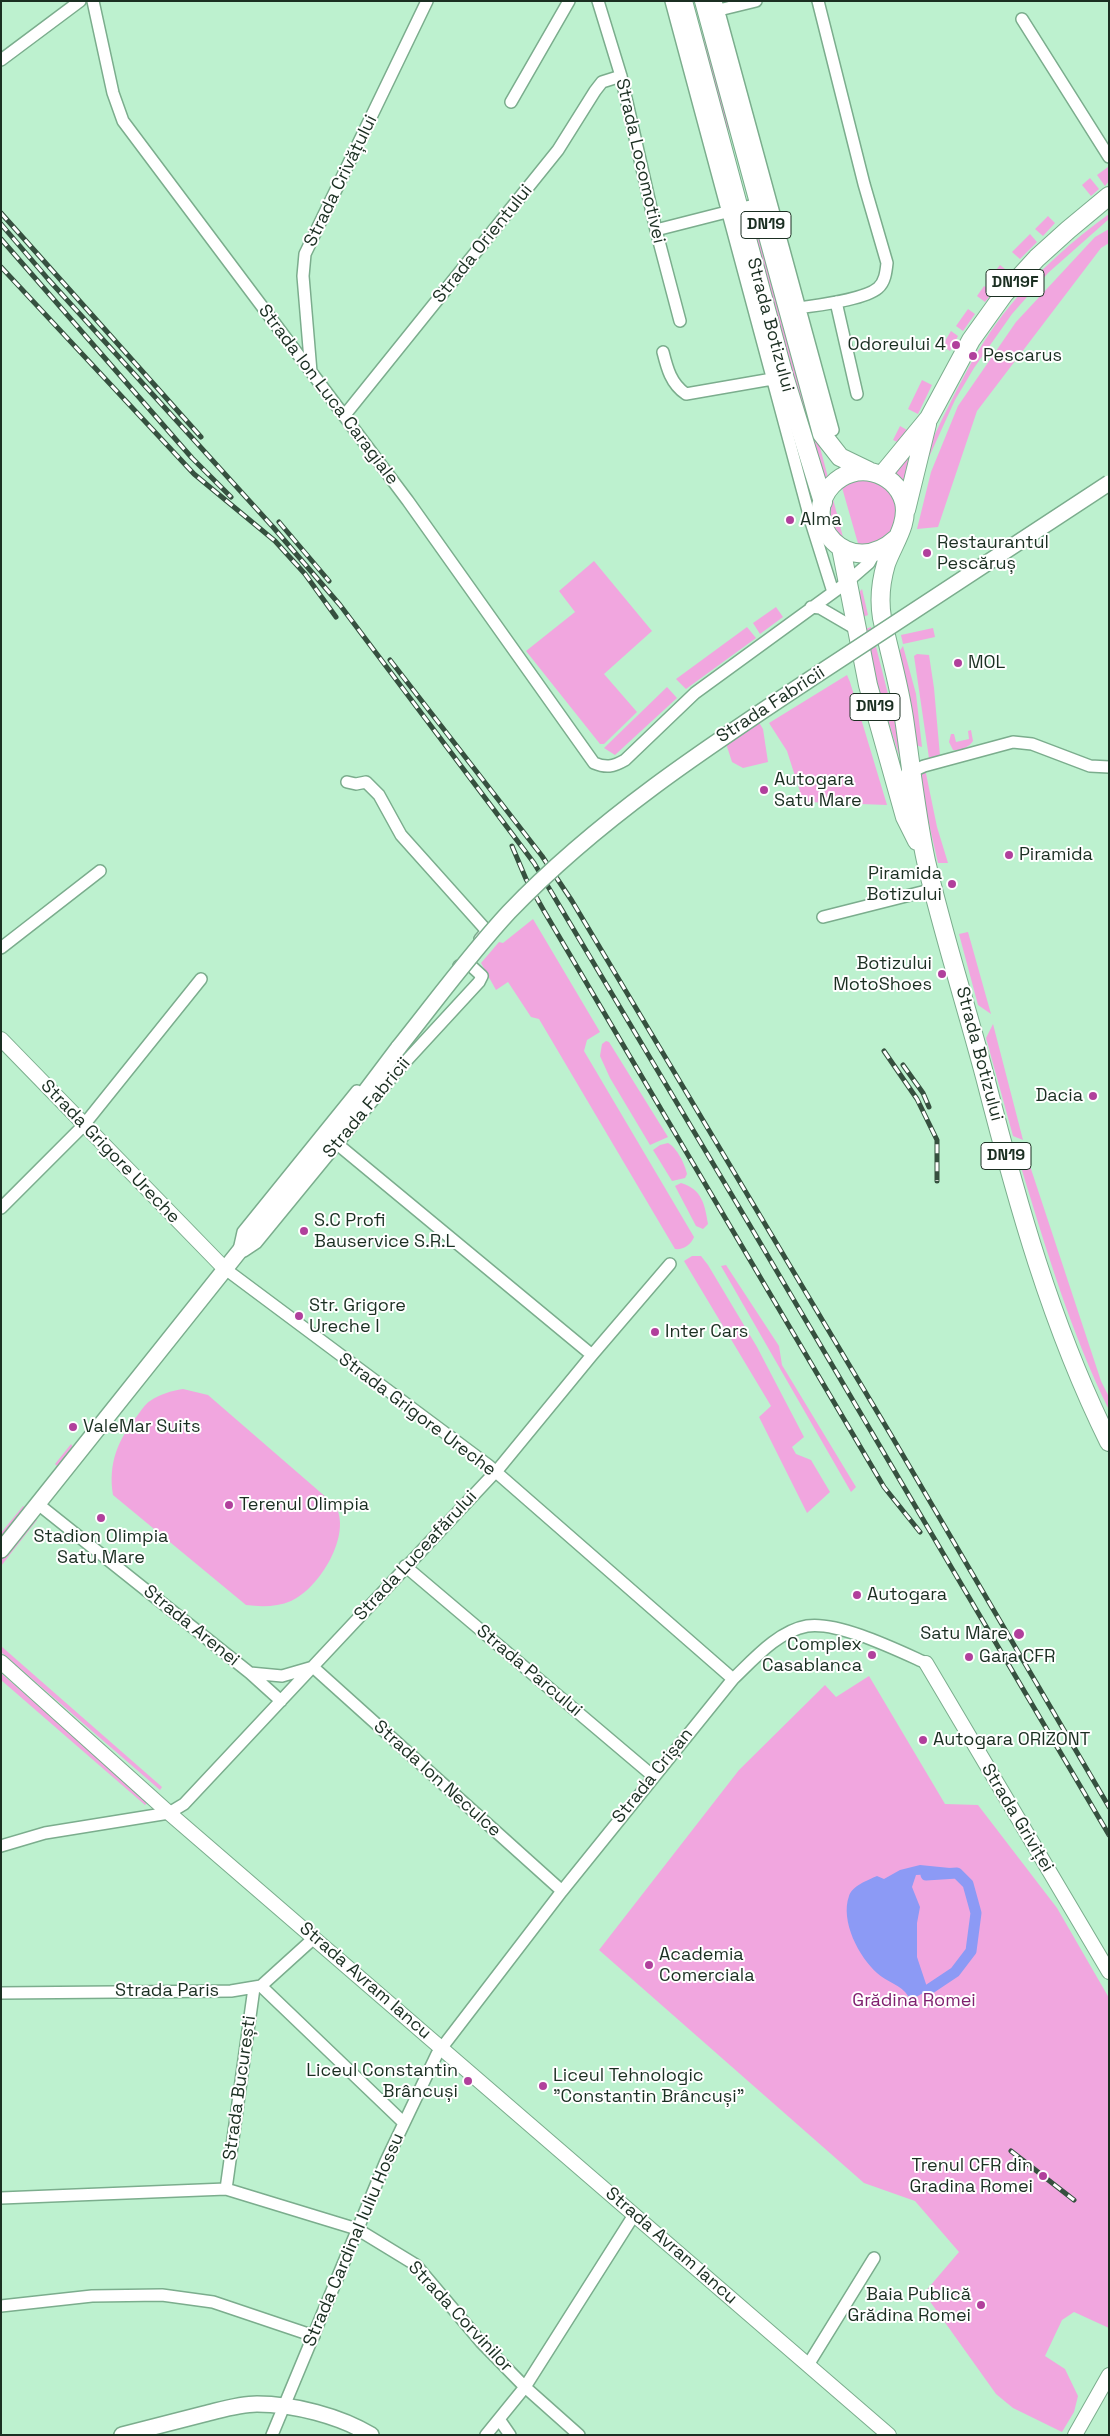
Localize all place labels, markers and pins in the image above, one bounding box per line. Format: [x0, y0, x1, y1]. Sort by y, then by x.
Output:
place label: Odoreului 4 [847, 334, 946, 356]
marker: Odoreului 4 [950, 339, 962, 351]
place label: Pescarus [983, 345, 1062, 367]
marker: Pescarus [967, 350, 979, 362]
place label: Alma [800, 509, 842, 531]
marker: Alma [784, 514, 796, 526]
place label: Restaurantul Pescăruș [937, 532, 1049, 574]
marker: Restaurantul Pescăruș [921, 547, 933, 559]
place label: MOL [968, 652, 1005, 674]
marker: MOL [952, 657, 964, 669]
place label: Autogara Satu Mare [774, 769, 862, 812]
marker: Autogara Satu Mare [758, 784, 770, 796]
place label: Piramida [1019, 844, 1093, 866]
marker: Piramida [1003, 849, 1015, 861]
place label: Piramida Botizului [866, 863, 942, 906]
marker: Piramida Botizului [946, 878, 958, 890]
place label: Botizului MotoShoes [833, 953, 932, 996]
marker: Botizului MotoShoes [936, 968, 948, 980]
place label: Dacia [1035, 1085, 1083, 1107]
marker: Dacia [1087, 1090, 1099, 1102]
place label: S.C Profi Bauservice S.R.L [314, 1210, 455, 1252]
marker: S.C Profi Bauservice S.R.L [298, 1225, 310, 1237]
place label: Str. Grigore Ureche I [309, 1295, 406, 1338]
marker: Str. Grigore Ureche I [293, 1310, 305, 1322]
place label: Inter Cars [665, 1321, 748, 1343]
marker: Inter Cars [649, 1326, 661, 1338]
place label: ValeMar Suits [83, 1416, 200, 1438]
marker: ValeMar Suits [67, 1421, 79, 1433]
place label: Terenul Olimpia [239, 1494, 369, 1516]
marker: Terenul Olimpia [223, 1499, 235, 1511]
marker: Stadion Olimpia Satu Mare [95, 1512, 107, 1524]
place label: Stadion Olimpia Satu Mare [34, 1526, 168, 1568]
place label: Autogara [867, 1584, 947, 1606]
marker: Autogara [851, 1589, 863, 1601]
place label: Satu Mare [920, 1623, 1008, 1645]
marker: Satu Mare [1012, 1627, 1026, 1641]
place label: Complex Casablanca [762, 1634, 862, 1676]
place label: Gara CFR [979, 1646, 1055, 1668]
marker: Complex Casablanca [866, 1649, 878, 1661]
marker: Gara CFR [963, 1651, 975, 1663]
place label: Autogara ORIZONT [933, 1729, 1090, 1751]
marker: Autogara ORIZONT [917, 1734, 929, 1746]
place label: Academia Comerciala [659, 1944, 755, 1986]
marker: Academia Comerciala [643, 1959, 655, 1971]
place label: Liceul Constantin Brâncuși [306, 2060, 458, 2102]
place label: Liceul Tehnologic "Constantin Brâncuși" [553, 2065, 744, 2108]
marker: Liceul Constantin Brâncuși [462, 2075, 474, 2087]
marker: Liceul Tehnologic "Constantin Brâncuși" [537, 2080, 549, 2092]
place label: Trenul CFR din Gradina Romei [909, 2155, 1033, 2198]
marker: Trenul CFR din Gradina Romei [1037, 2170, 1049, 2182]
place label: Baia Publică Grădina Romei [847, 2284, 971, 2326]
marker: Baia Publică Grădina Romei [975, 2299, 987, 2311]

